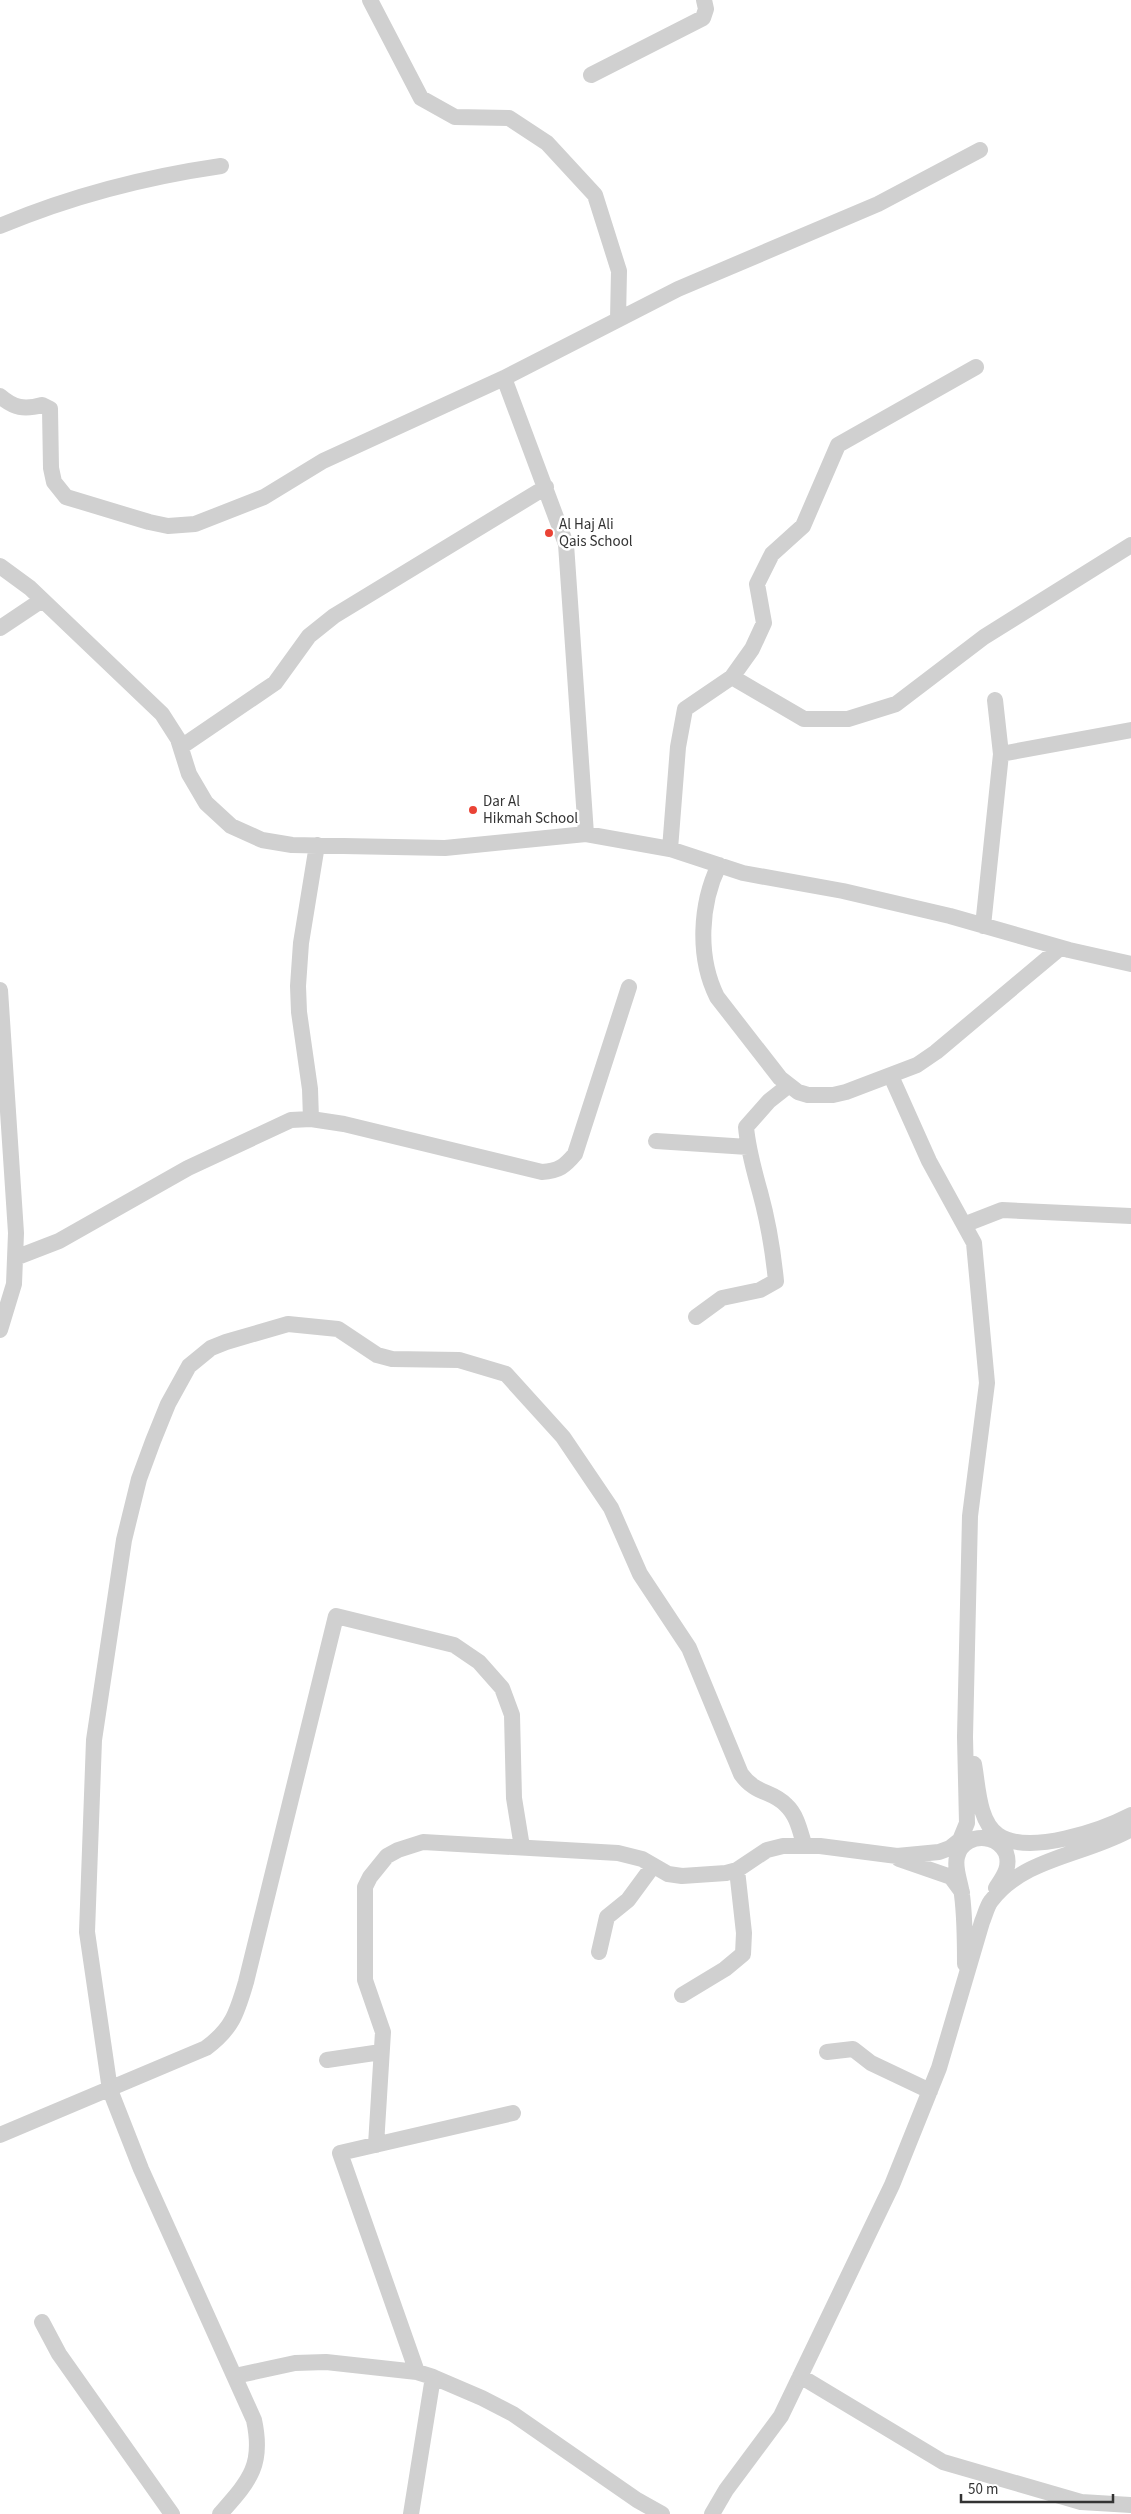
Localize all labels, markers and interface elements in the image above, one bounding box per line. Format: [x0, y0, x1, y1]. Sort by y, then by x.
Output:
place label: Al Haj Ali Qais School [559, 514, 633, 552]
marker: Al Haj Ali Qais School [543, 527, 555, 539]
place label: Dar Al Hikmah School [483, 791, 578, 829]
marker: Dar Al Hikmah School [467, 804, 479, 816]
scale bar [961, 2472, 1114, 2504]
text: 50 m [968, 2479, 998, 2500]

